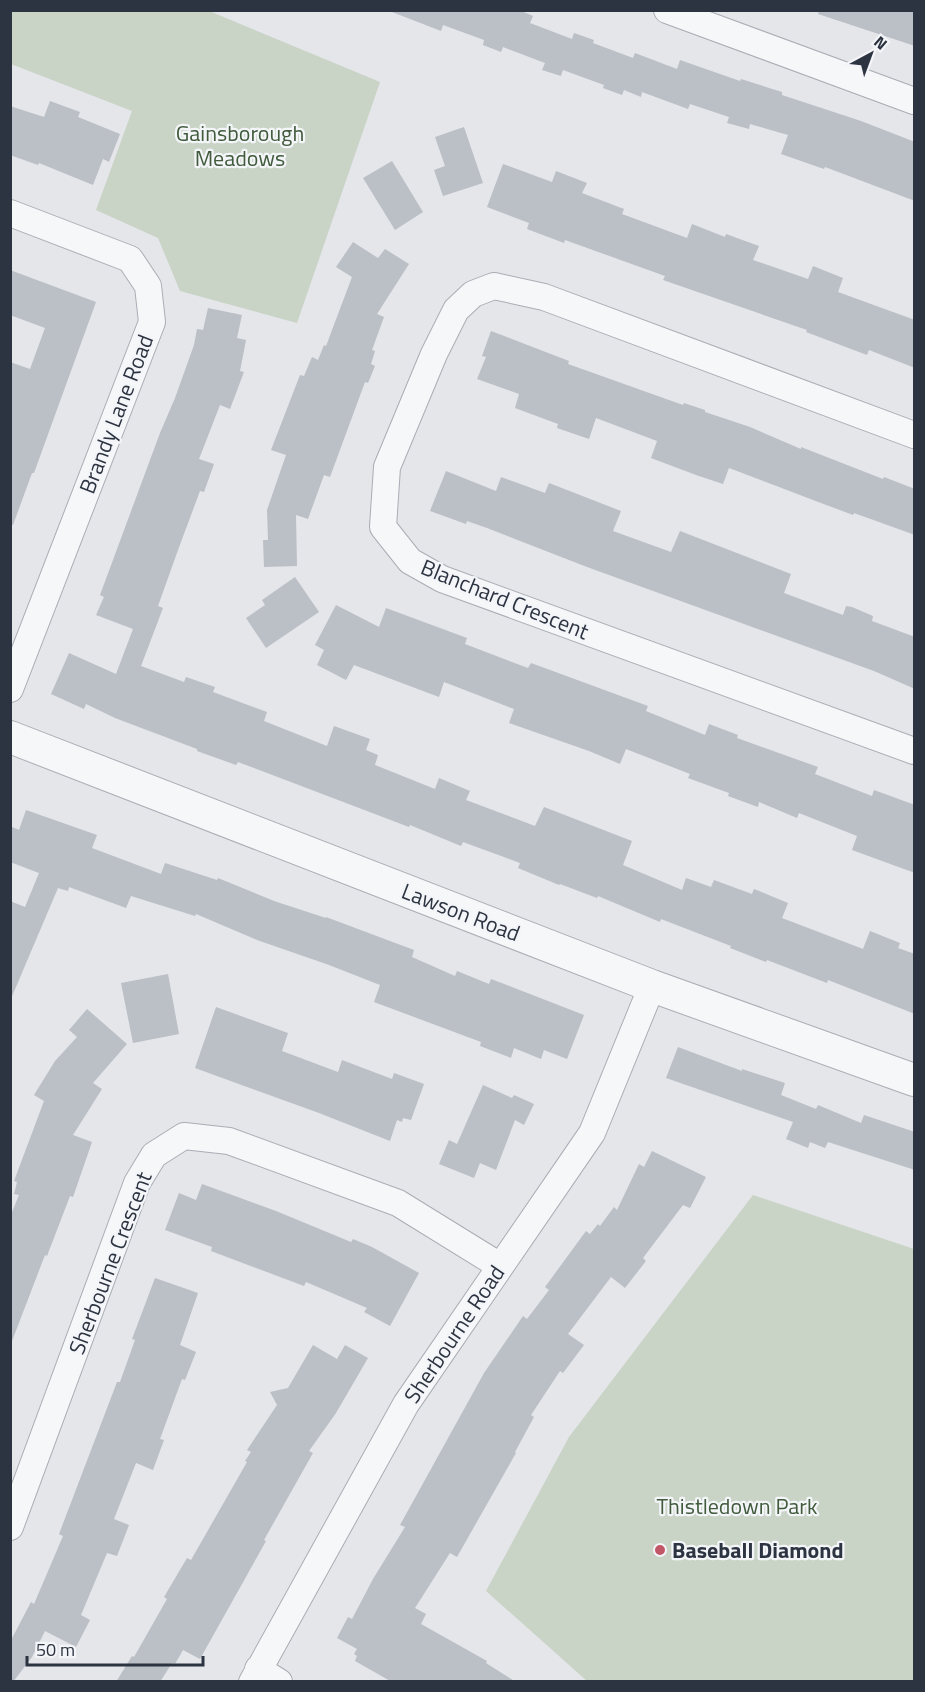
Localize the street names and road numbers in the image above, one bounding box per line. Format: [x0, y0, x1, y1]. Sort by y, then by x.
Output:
street label: Brandy Lane Road [70, 329, 162, 499]
street label: Blanchard Crescent [416, 550, 594, 648]
street label: Lawson Road [397, 874, 525, 950]
street label: Sherbourne Crescent [59, 1166, 161, 1359]
street label: Sherbourne Road [395, 1258, 513, 1410]

